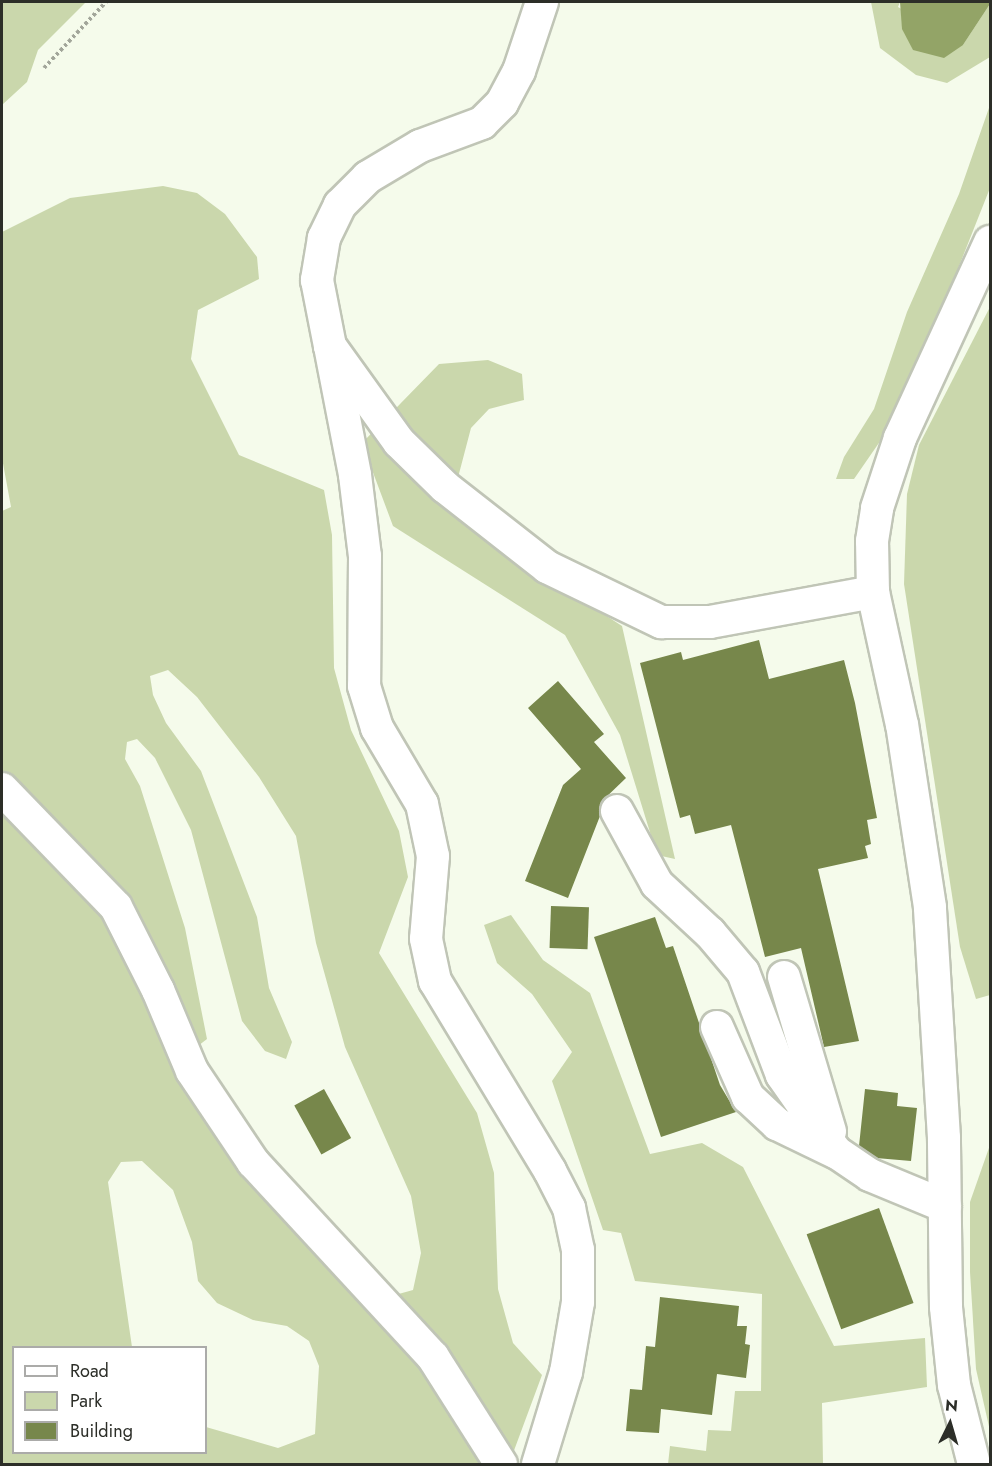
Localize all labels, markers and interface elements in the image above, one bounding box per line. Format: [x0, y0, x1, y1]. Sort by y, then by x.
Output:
legend [12, 1346, 207, 1454]
text: Road [70, 1358, 109, 1384]
text: Park [70, 1388, 102, 1414]
north arrow [920, 1394, 980, 1454]
text: N [944, 1394, 959, 1418]
text: Building [70, 1418, 133, 1444]

